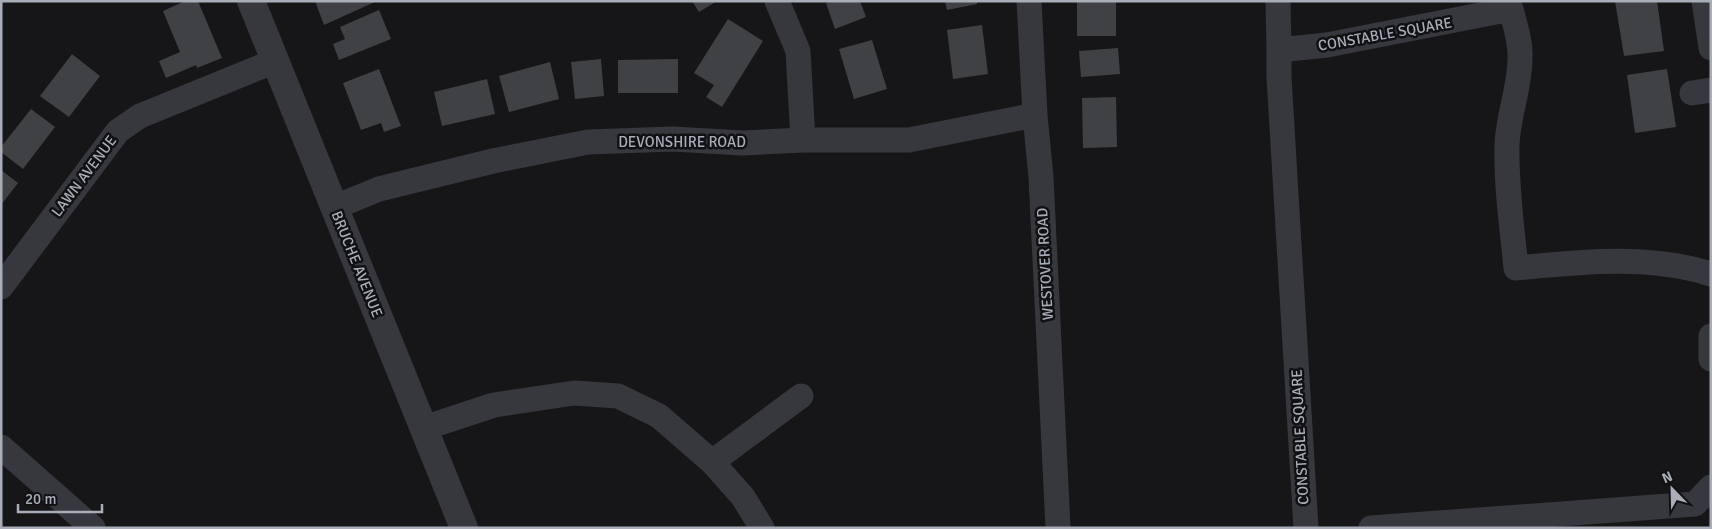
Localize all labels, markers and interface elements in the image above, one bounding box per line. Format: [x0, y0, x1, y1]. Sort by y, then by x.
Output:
street label: CONSTABLE SQUARE [1317, 13, 1453, 55]
street label: LAWN AVENUE [48, 132, 120, 220]
street label: DEVONSHIRE ROAD [618, 133, 746, 151]
street label: WESTOVER ROAD [1033, 207, 1057, 321]
street label: BRUCHE AVENUE [327, 208, 387, 320]
street label: CONSTABLE SQUARE [1287, 369, 1313, 505]
north arrow [1647, 464, 1697, 514]
text: N [1659, 468, 1675, 487]
scale bar [18, 482, 101, 514]
text: 20 m [25, 490, 56, 508]

